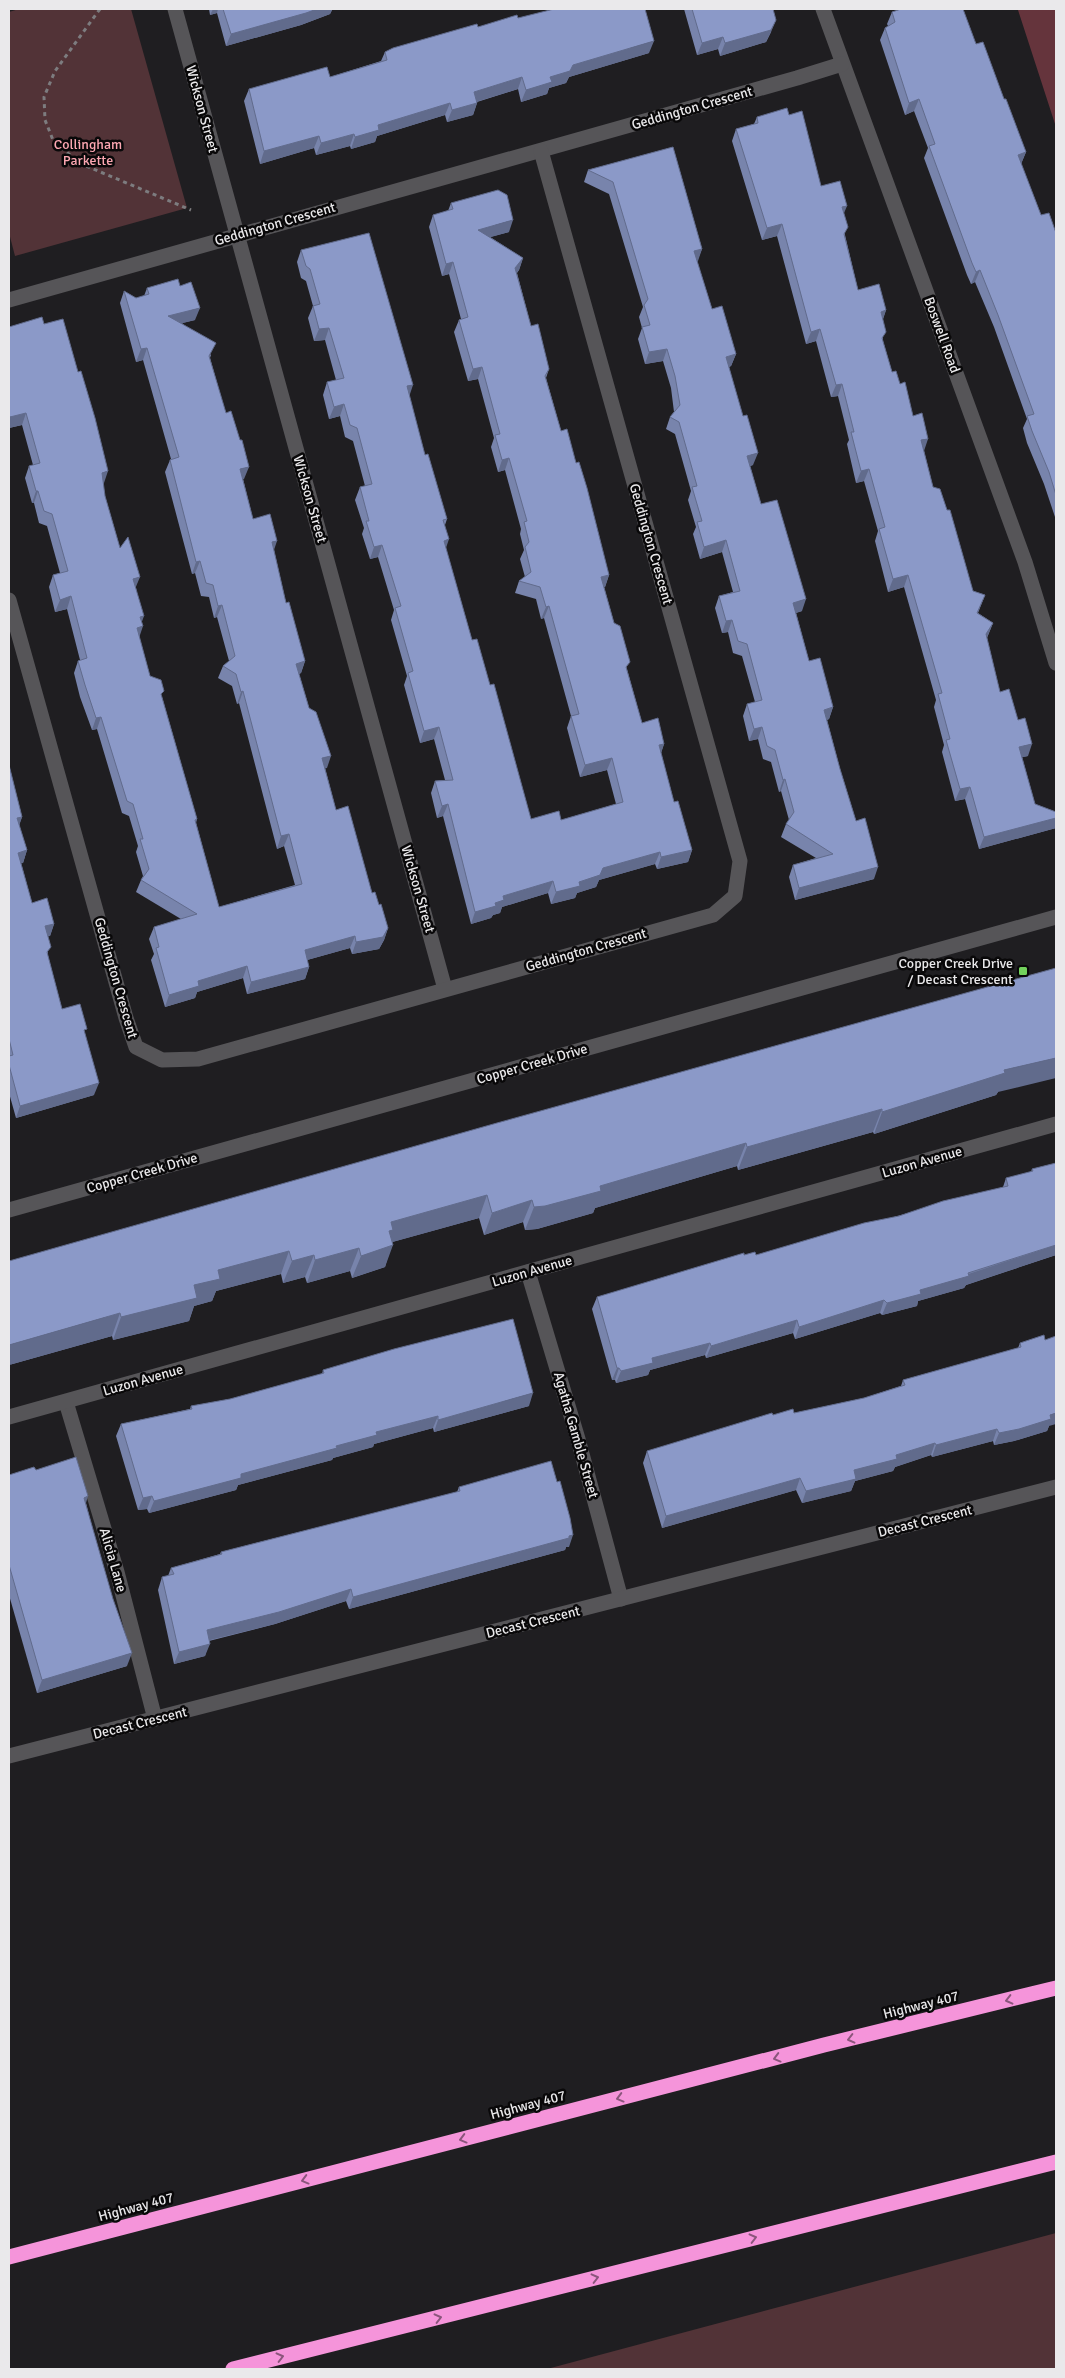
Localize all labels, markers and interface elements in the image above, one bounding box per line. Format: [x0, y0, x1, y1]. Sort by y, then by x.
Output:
street label: Wickson Street [182, 63, 222, 155]
street label: Geddington Crescent [630, 83, 754, 133]
park label: Collingham Parkette [54, 136, 122, 169]
street label: Geddington Crescent [213, 199, 337, 249]
street label: Boswell Road [920, 295, 964, 375]
street label: Wickson Street [289, 453, 331, 545]
street label: Geddington Crescent [626, 482, 676, 606]
street label: Wickson Street [397, 843, 439, 935]
street label: Geddington Crescent [91, 916, 141, 1040]
street label: Geddington Crescent [524, 925, 648, 975]
place label: Copper Creek Drive / Decast Crescent [899, 955, 1013, 988]
marker: Copper Creek Drive / Decast Crescent [1017, 965, 1029, 977]
street label: Copper Creek Drive [475, 1040, 589, 1088]
street label: Luzon Avenue [880, 1142, 964, 1182]
street label: Copper Creek Drive [85, 1149, 199, 1197]
street label: Luzon Avenue [490, 1251, 574, 1291]
street label: Luzon Avenue [101, 1360, 185, 1400]
street label: Agatha Gamble Street [550, 1370, 602, 1500]
street label: Decast Crescent [876, 1501, 974, 1541]
street label: Alicia Lane [96, 1526, 130, 1594]
street label: Decast Crescent [484, 1602, 582, 1642]
street label: Decast Crescent [91, 1703, 189, 1743]
street label: Highway 407 [881, 1987, 961, 2023]
one-way arrow [1005, 1994, 1013, 2004]
one-way arrow [847, 2033, 856, 2044]
one-way arrow [774, 2052, 782, 2062]
street label: Highway 407 [488, 2087, 568, 2123]
one-way arrow [616, 2093, 624, 2103]
one-way arrow [458, 2133, 467, 2144]
one-way arrow [301, 2174, 310, 2185]
street label: Highway 407 [96, 2189, 176, 2225]
one-way arrow [748, 2234, 756, 2244]
one-way arrow [591, 2273, 600, 2284]
one-way arrow [433, 2313, 442, 2324]
one-way arrow [276, 2352, 285, 2363]

